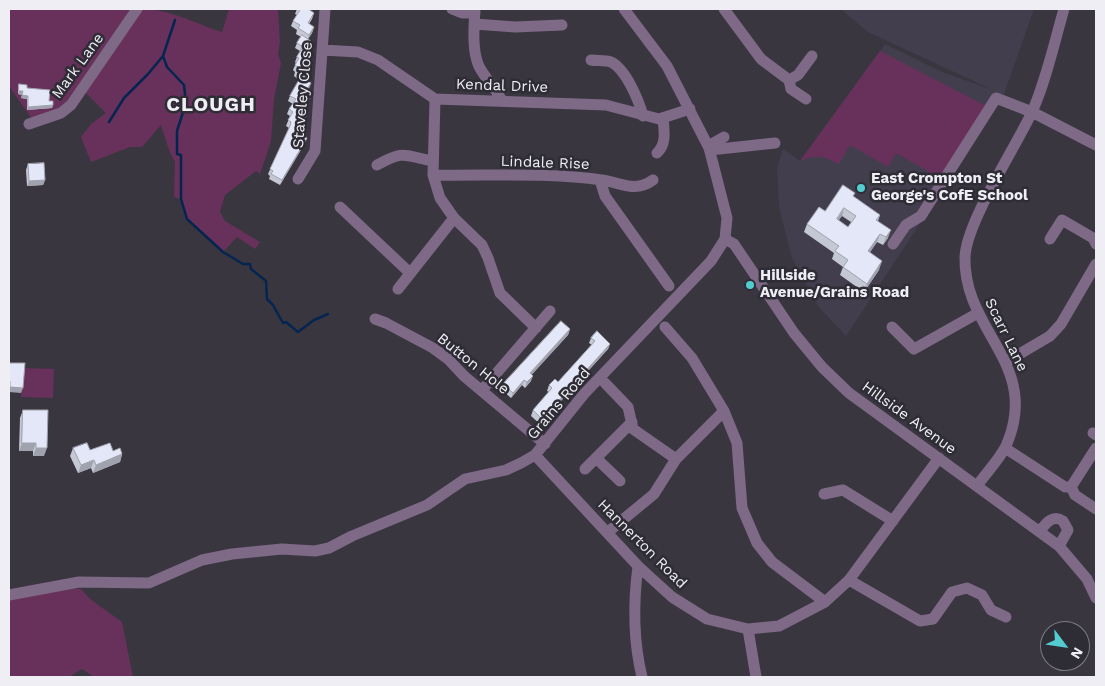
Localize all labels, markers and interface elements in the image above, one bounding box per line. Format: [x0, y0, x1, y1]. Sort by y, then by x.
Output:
street label: Mark Lane [48, 30, 108, 102]
street label: Staveley Close [289, 41, 317, 149]
street label: Kendal Drive [456, 75, 548, 97]
district label: CLOUGH [166, 93, 256, 117]
street label: Lindale Rise [500, 152, 590, 174]
place label: East Crompton St George's CofE School [871, 170, 1028, 205]
marker: East Crompton St George's CofE School [855, 182, 867, 194]
place label: Hillside Avenue/Grains Road [760, 267, 909, 302]
marker: Hillside Avenue/Grains Road [744, 279, 756, 291]
street label: Scarr Lane [981, 295, 1031, 375]
street label: Button Hole [433, 330, 513, 398]
street label: Grains Road [524, 364, 594, 444]
street label: Hillside Avenue [858, 378, 960, 458]
street label: Hannerton Road [594, 496, 690, 592]
north arrow [1040, 621, 1090, 671]
text: N [1067, 645, 1087, 662]

